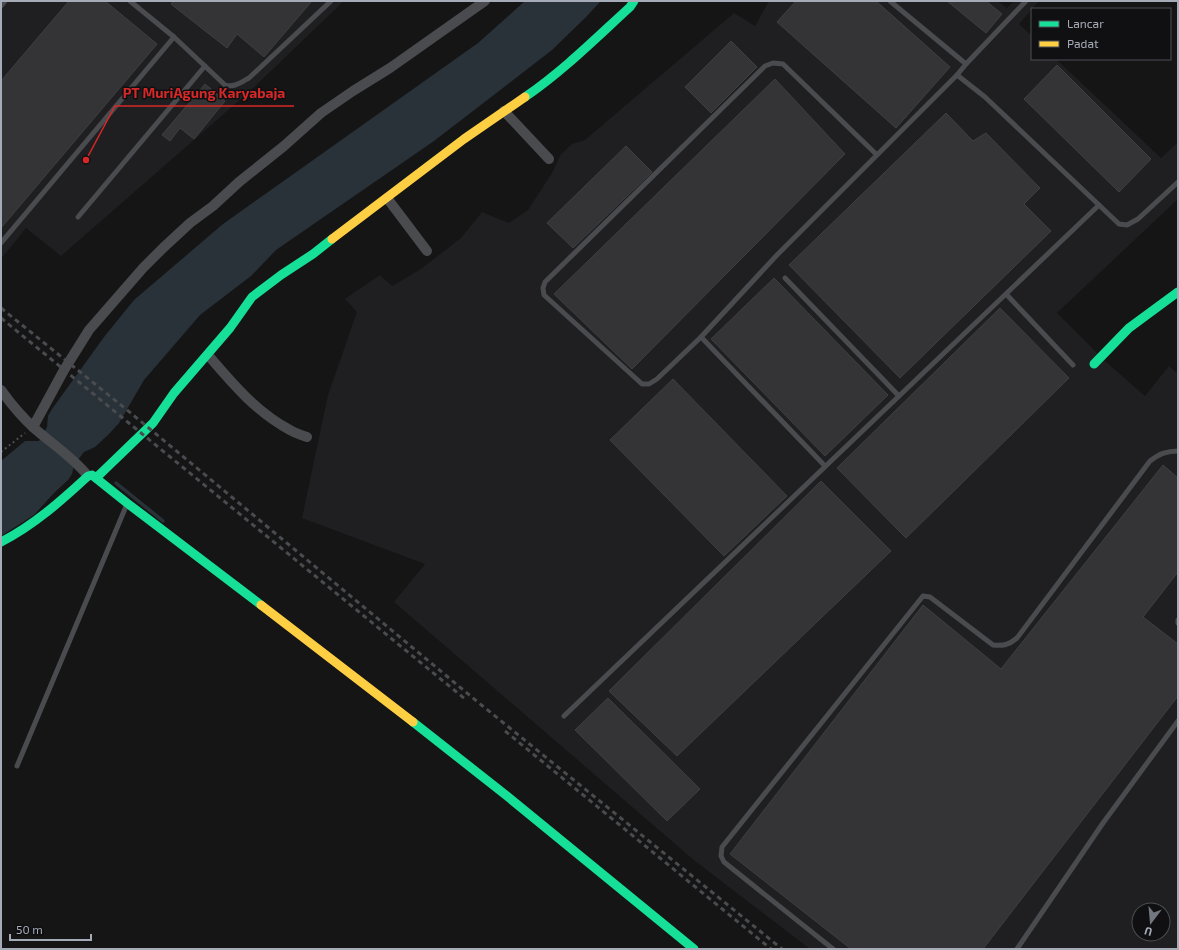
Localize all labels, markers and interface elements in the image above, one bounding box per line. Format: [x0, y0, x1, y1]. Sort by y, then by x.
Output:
legend [1031, 8, 1171, 60]
text: Lancar [1067, 16, 1104, 30]
text: Padat [1067, 36, 1099, 50]
callout: PT MuriAgung Karyabaja [115, 80, 294, 106]
text: PT MuriAgung Karyabaja [123, 84, 285, 101]
north arrow [1131, 902, 1171, 942]
scale bar [10, 916, 91, 942]
text: 50 m [16, 922, 43, 936]
text: U [1143, 925, 1154, 939]

